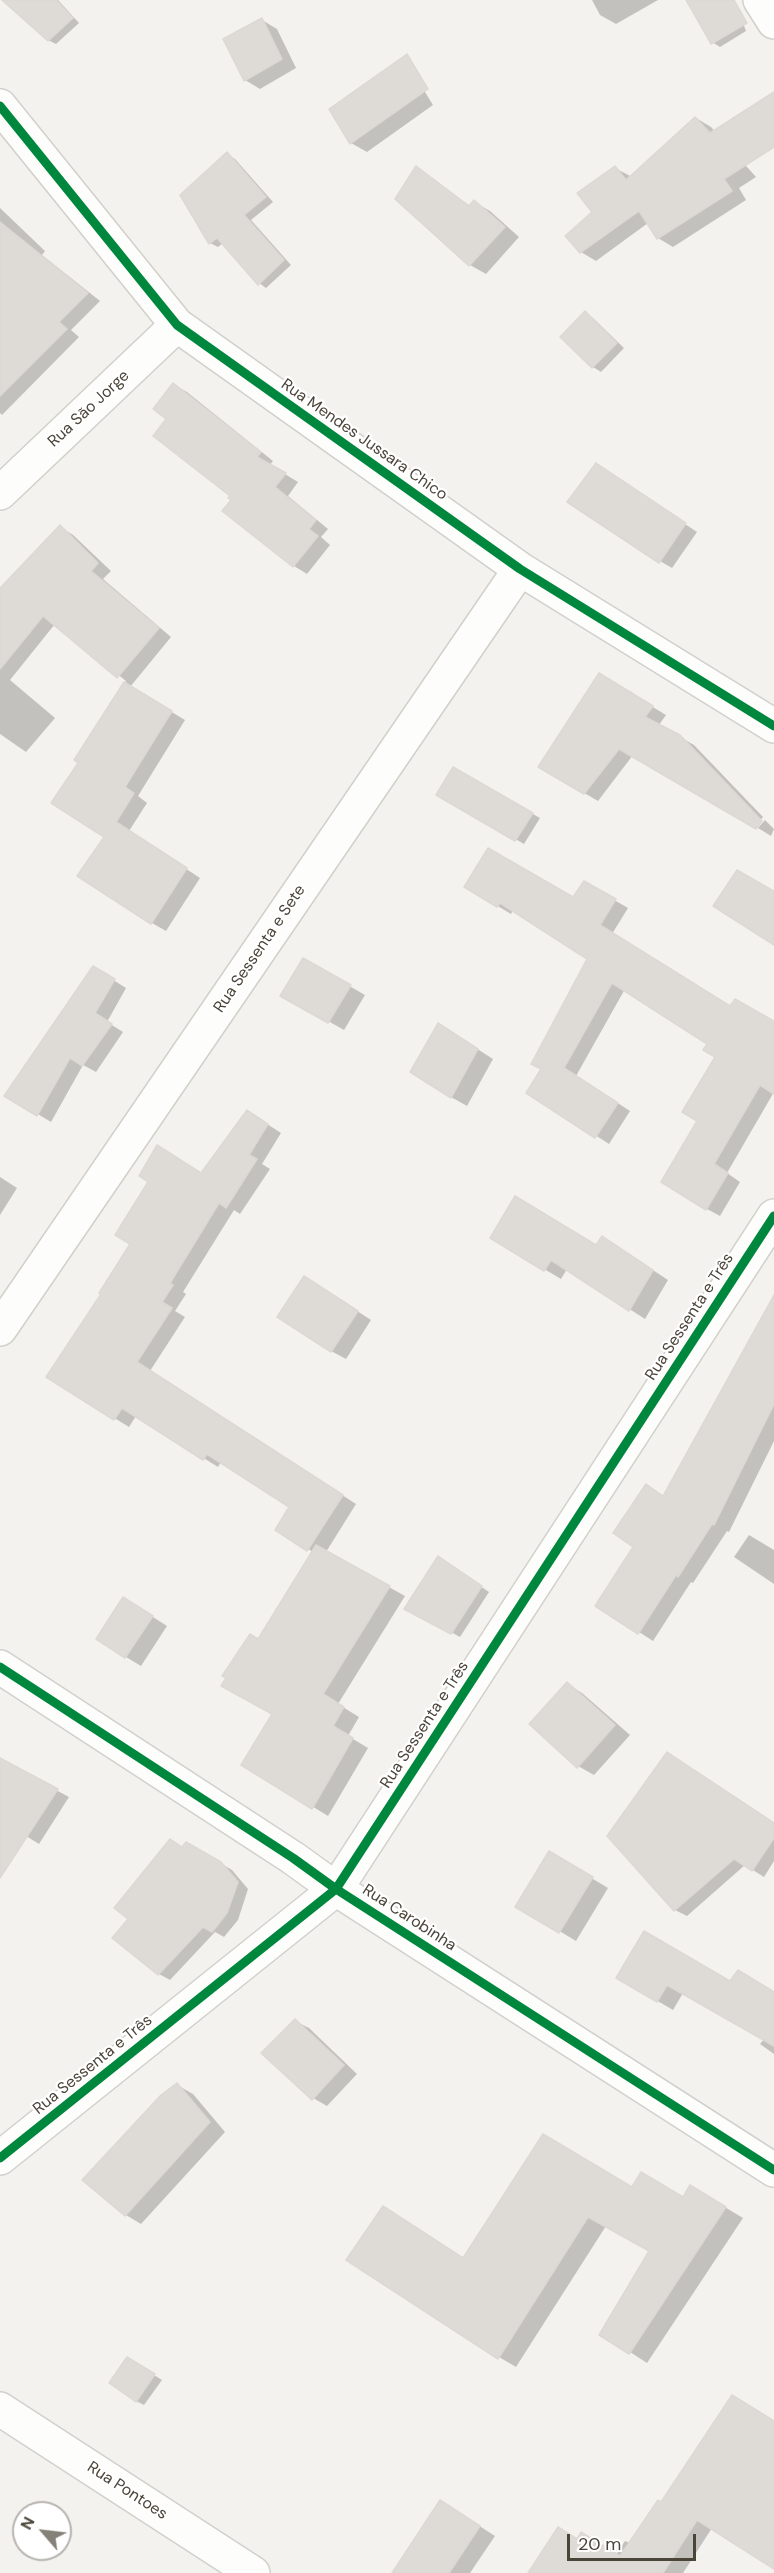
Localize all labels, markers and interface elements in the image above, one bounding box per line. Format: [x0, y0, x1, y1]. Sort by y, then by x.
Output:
street label: Rua São Jorge [44, 366, 134, 452]
street label: Rua Mendes Jussara Chico [277, 375, 451, 505]
street label: Rua Sessenta e Sete [210, 881, 310, 1017]
street label: Rua Sessenta e Três [642, 1250, 738, 1384]
street label: Rua Sessenta e Três [377, 1658, 473, 1792]
street label: Rua Carobinha [359, 1881, 459, 1955]
street label: Rua Sessenta e Três [30, 2011, 156, 2119]
street label: Rua Pontoes [83, 2458, 171, 2524]
north arrow [12, 2501, 72, 2561]
text: N [15, 2513, 39, 2533]
scale bar [570, 2522, 699, 2560]
text: 20 m [578, 2532, 621, 2556]

